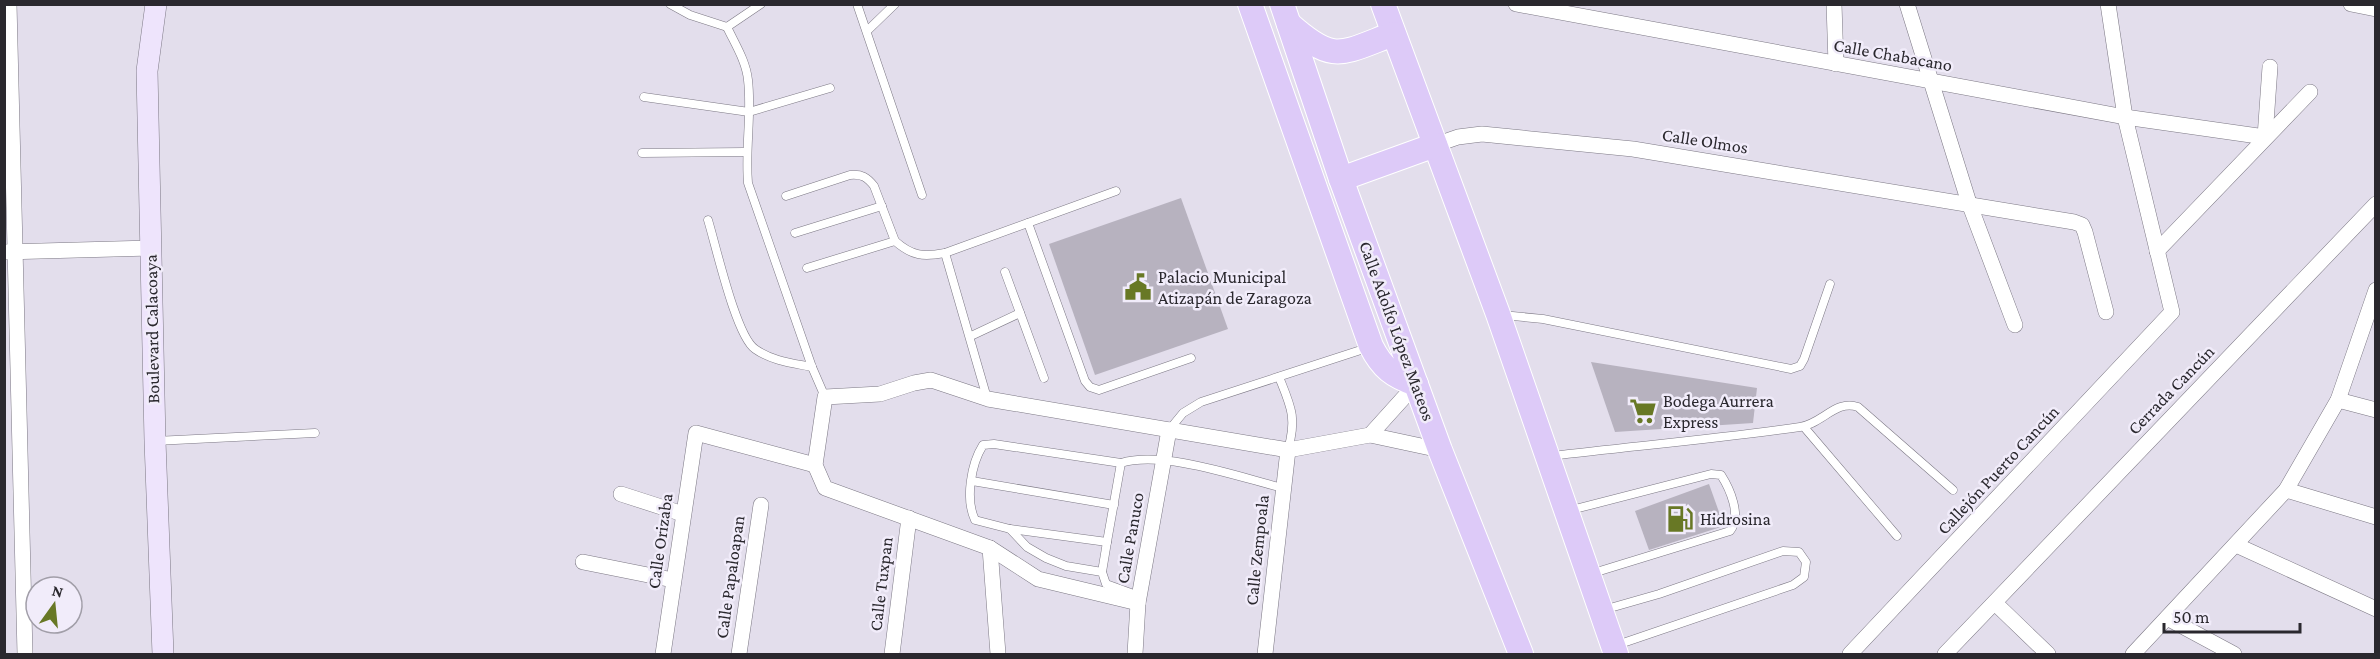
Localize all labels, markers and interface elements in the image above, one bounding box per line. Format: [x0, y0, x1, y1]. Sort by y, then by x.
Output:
street label: Calle Chabacano [1832, 35, 1954, 75]
street label: Calle Olmos [1661, 124, 1749, 158]
street label: Calle Adolfo López Mateos [1355, 238, 1439, 424]
street label: Boulevard Calacoaya [141, 254, 163, 404]
place label: Palacio Municipal Atizapán de Zaragoza [1158, 267, 1312, 308]
public building icon: Palacio Municipal Atizapán de Zaragoza [1123, 272, 1153, 302]
street label: Cerrada Cancún [2124, 341, 2219, 439]
place label: Bodega Aurrera Express [1663, 391, 1774, 432]
supermarket icon: Bodega Aurrera Express [1628, 396, 1658, 426]
street label: Callejón Puerto Cancún [1933, 401, 2064, 539]
street label: Calle Panuco [1112, 491, 1148, 585]
street label: Calle Orizaba [643, 492, 677, 590]
street label: Calle Zempoala [1241, 494, 1273, 606]
fuel station icon: Hidrosina [1665, 504, 1695, 534]
place label: Hidrosina [1700, 509, 1771, 529]
street label: Calle Papaloapan [711, 514, 749, 640]
street label: Calle Tuxpan [865, 535, 897, 632]
north arrow [24, 575, 84, 635]
text: N [50, 581, 65, 601]
scale bar [2164, 596, 2300, 634]
text: 50 m [2173, 607, 2210, 627]

